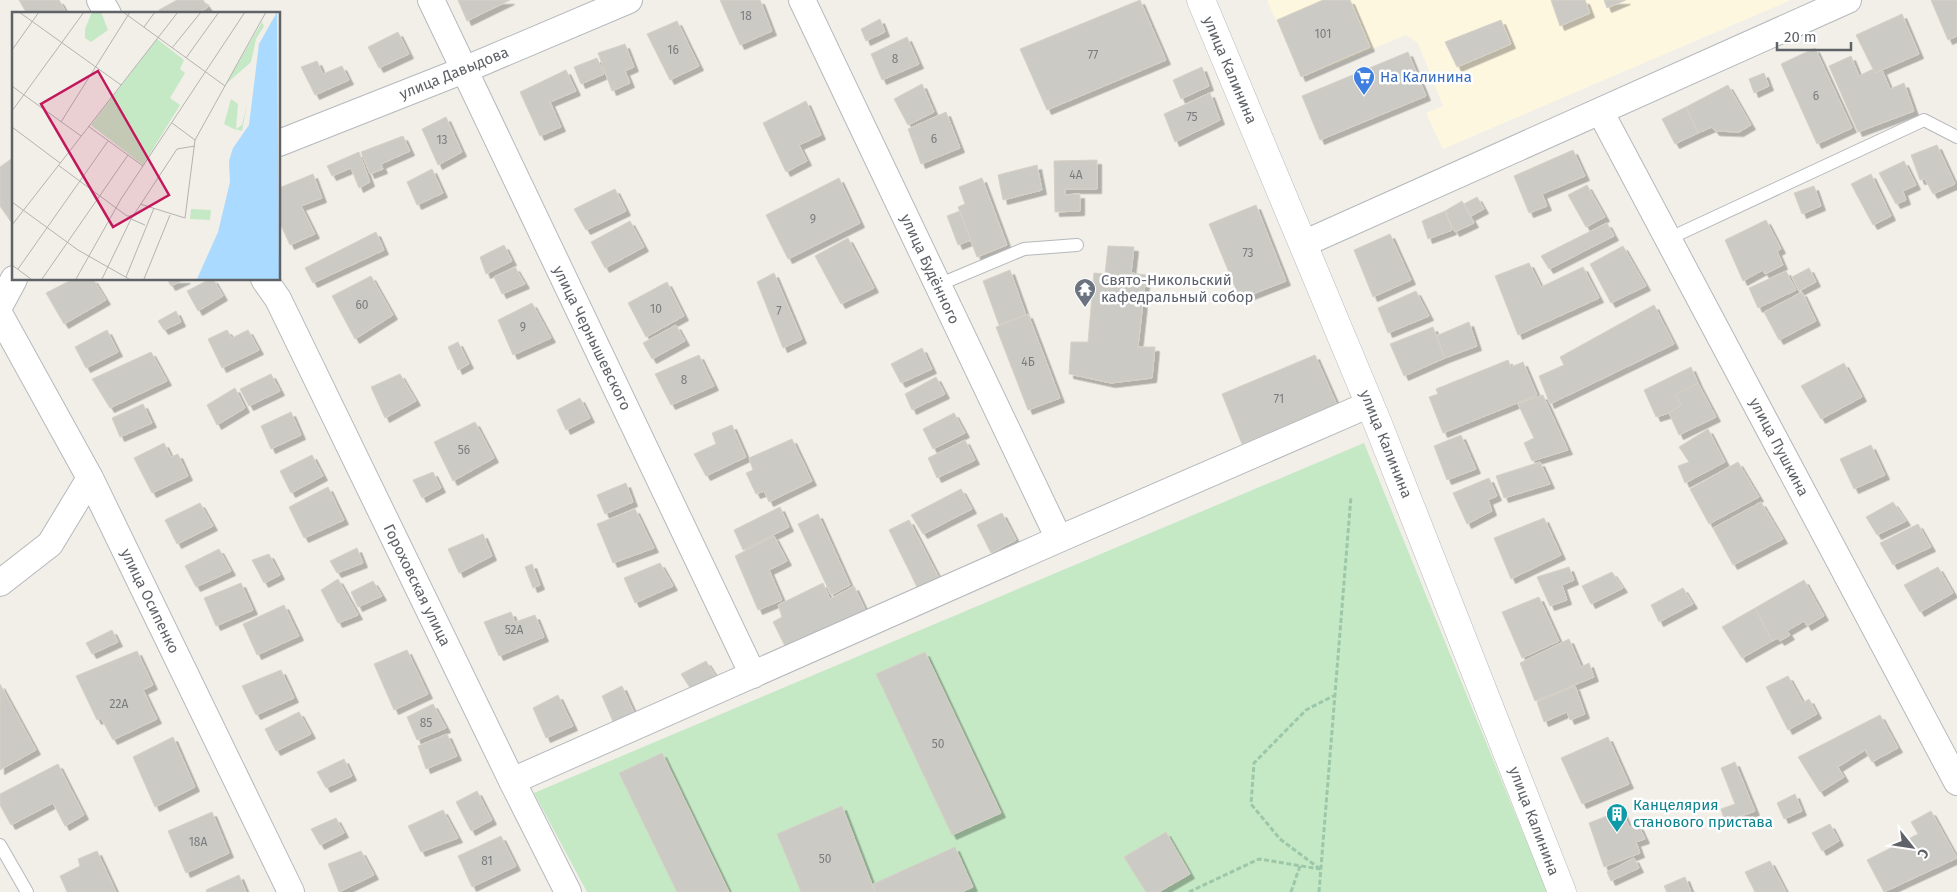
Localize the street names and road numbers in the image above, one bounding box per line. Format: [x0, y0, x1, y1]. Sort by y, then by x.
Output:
street label: улица Калинина [1199, 13, 1261, 127]
street label: улица Давыдова [397, 43, 511, 103]
street label: улица Будённого [897, 211, 963, 327]
street label: улица Чернышевского [549, 263, 635, 413]
street label: улица Калинина [1356, 387, 1416, 501]
street label: улица Пушкина [1745, 395, 1813, 499]
street label: Гороховская улица [380, 521, 454, 649]
street label: улица Осипенко [117, 546, 183, 656]
street label: улица Калинина [1505, 764, 1563, 878]

